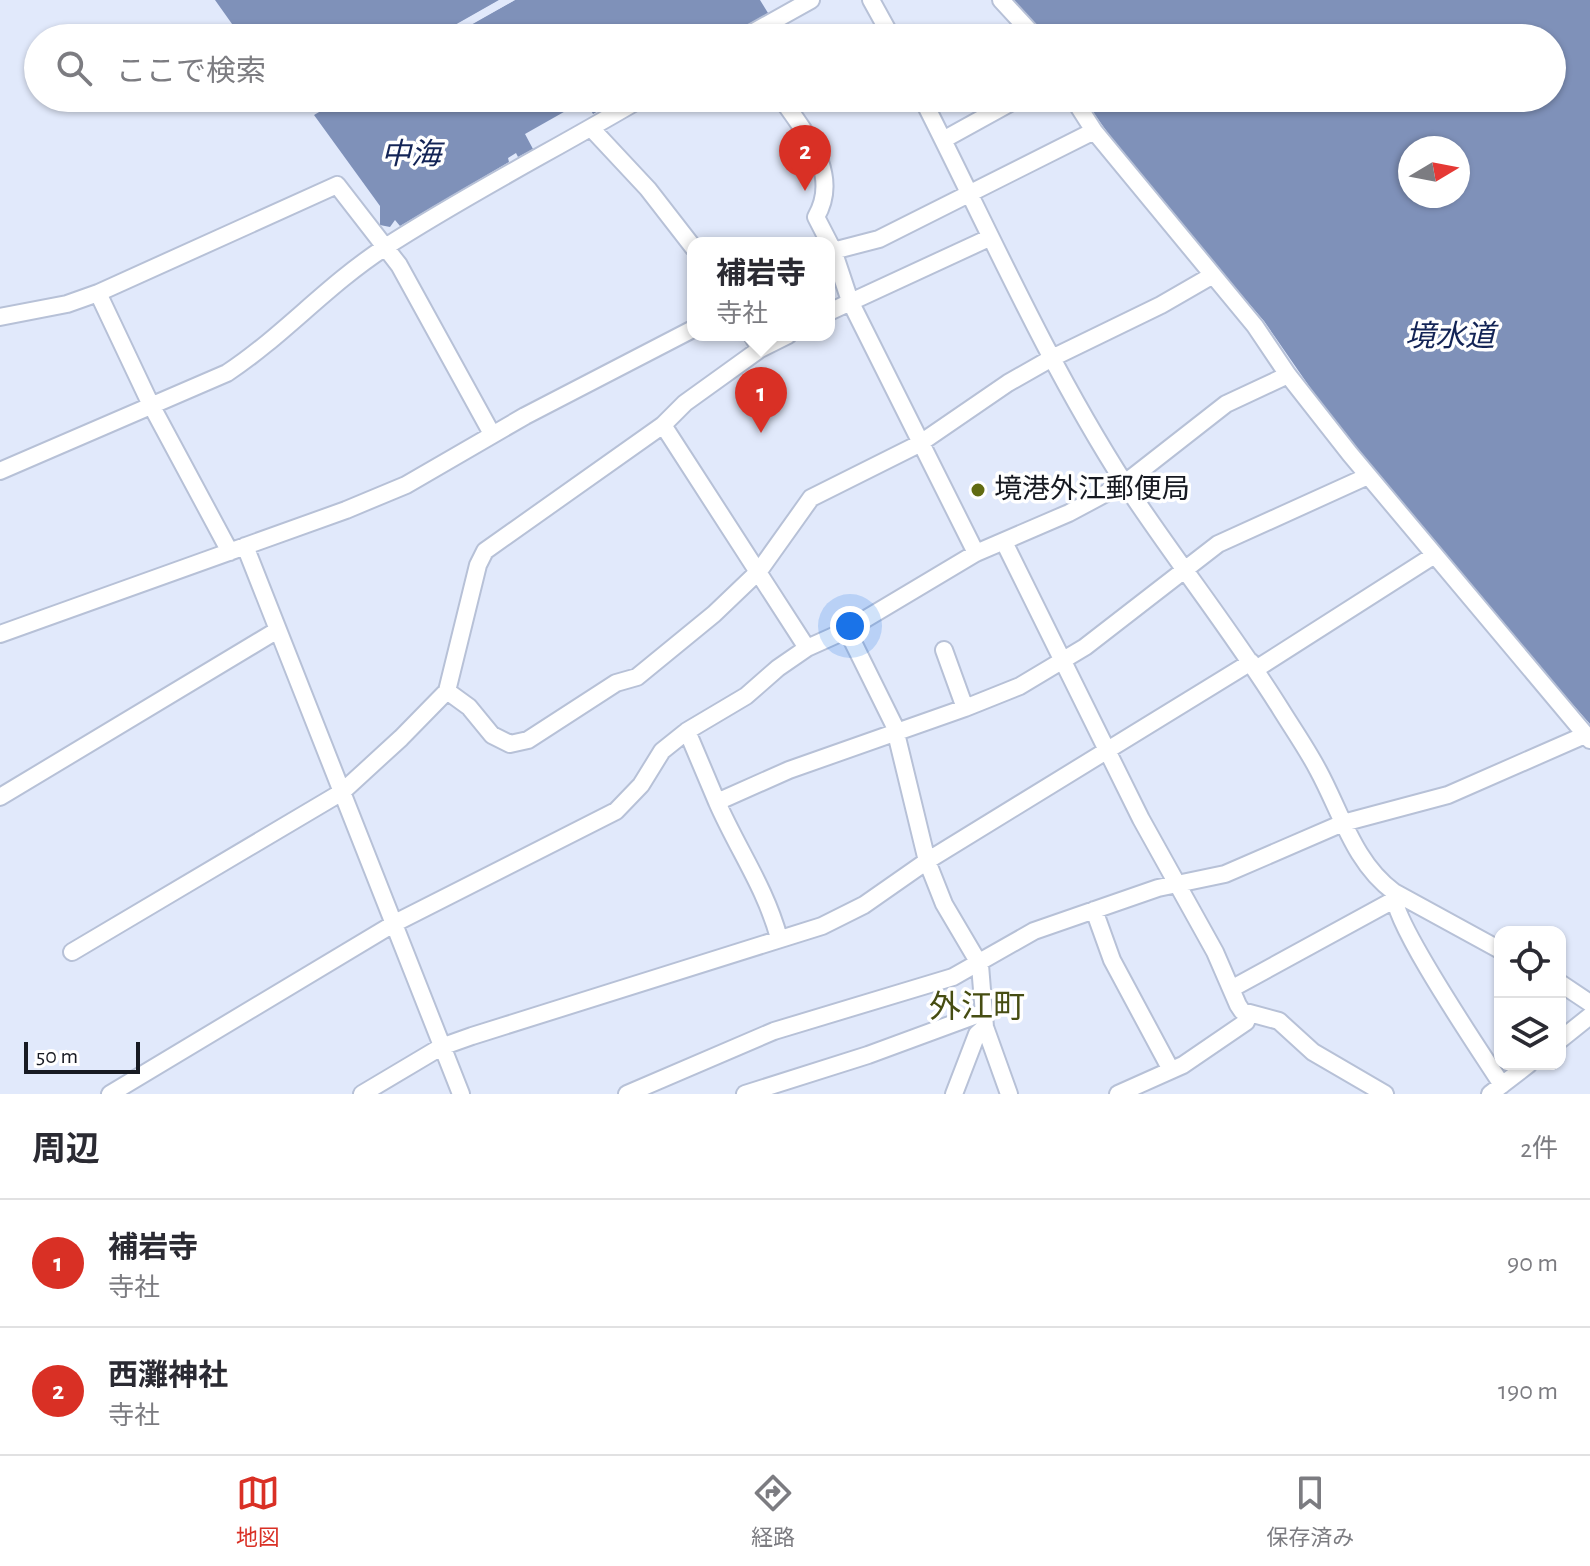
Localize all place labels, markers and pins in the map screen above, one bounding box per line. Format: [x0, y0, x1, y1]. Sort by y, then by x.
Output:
pin: 2 [779, 125, 831, 191]
pin: 1 [735, 367, 787, 433]
place label: 境港外江郵便局 [994, 474, 1190, 504]
marker: 境港外江郵便局 [969, 481, 987, 499]

